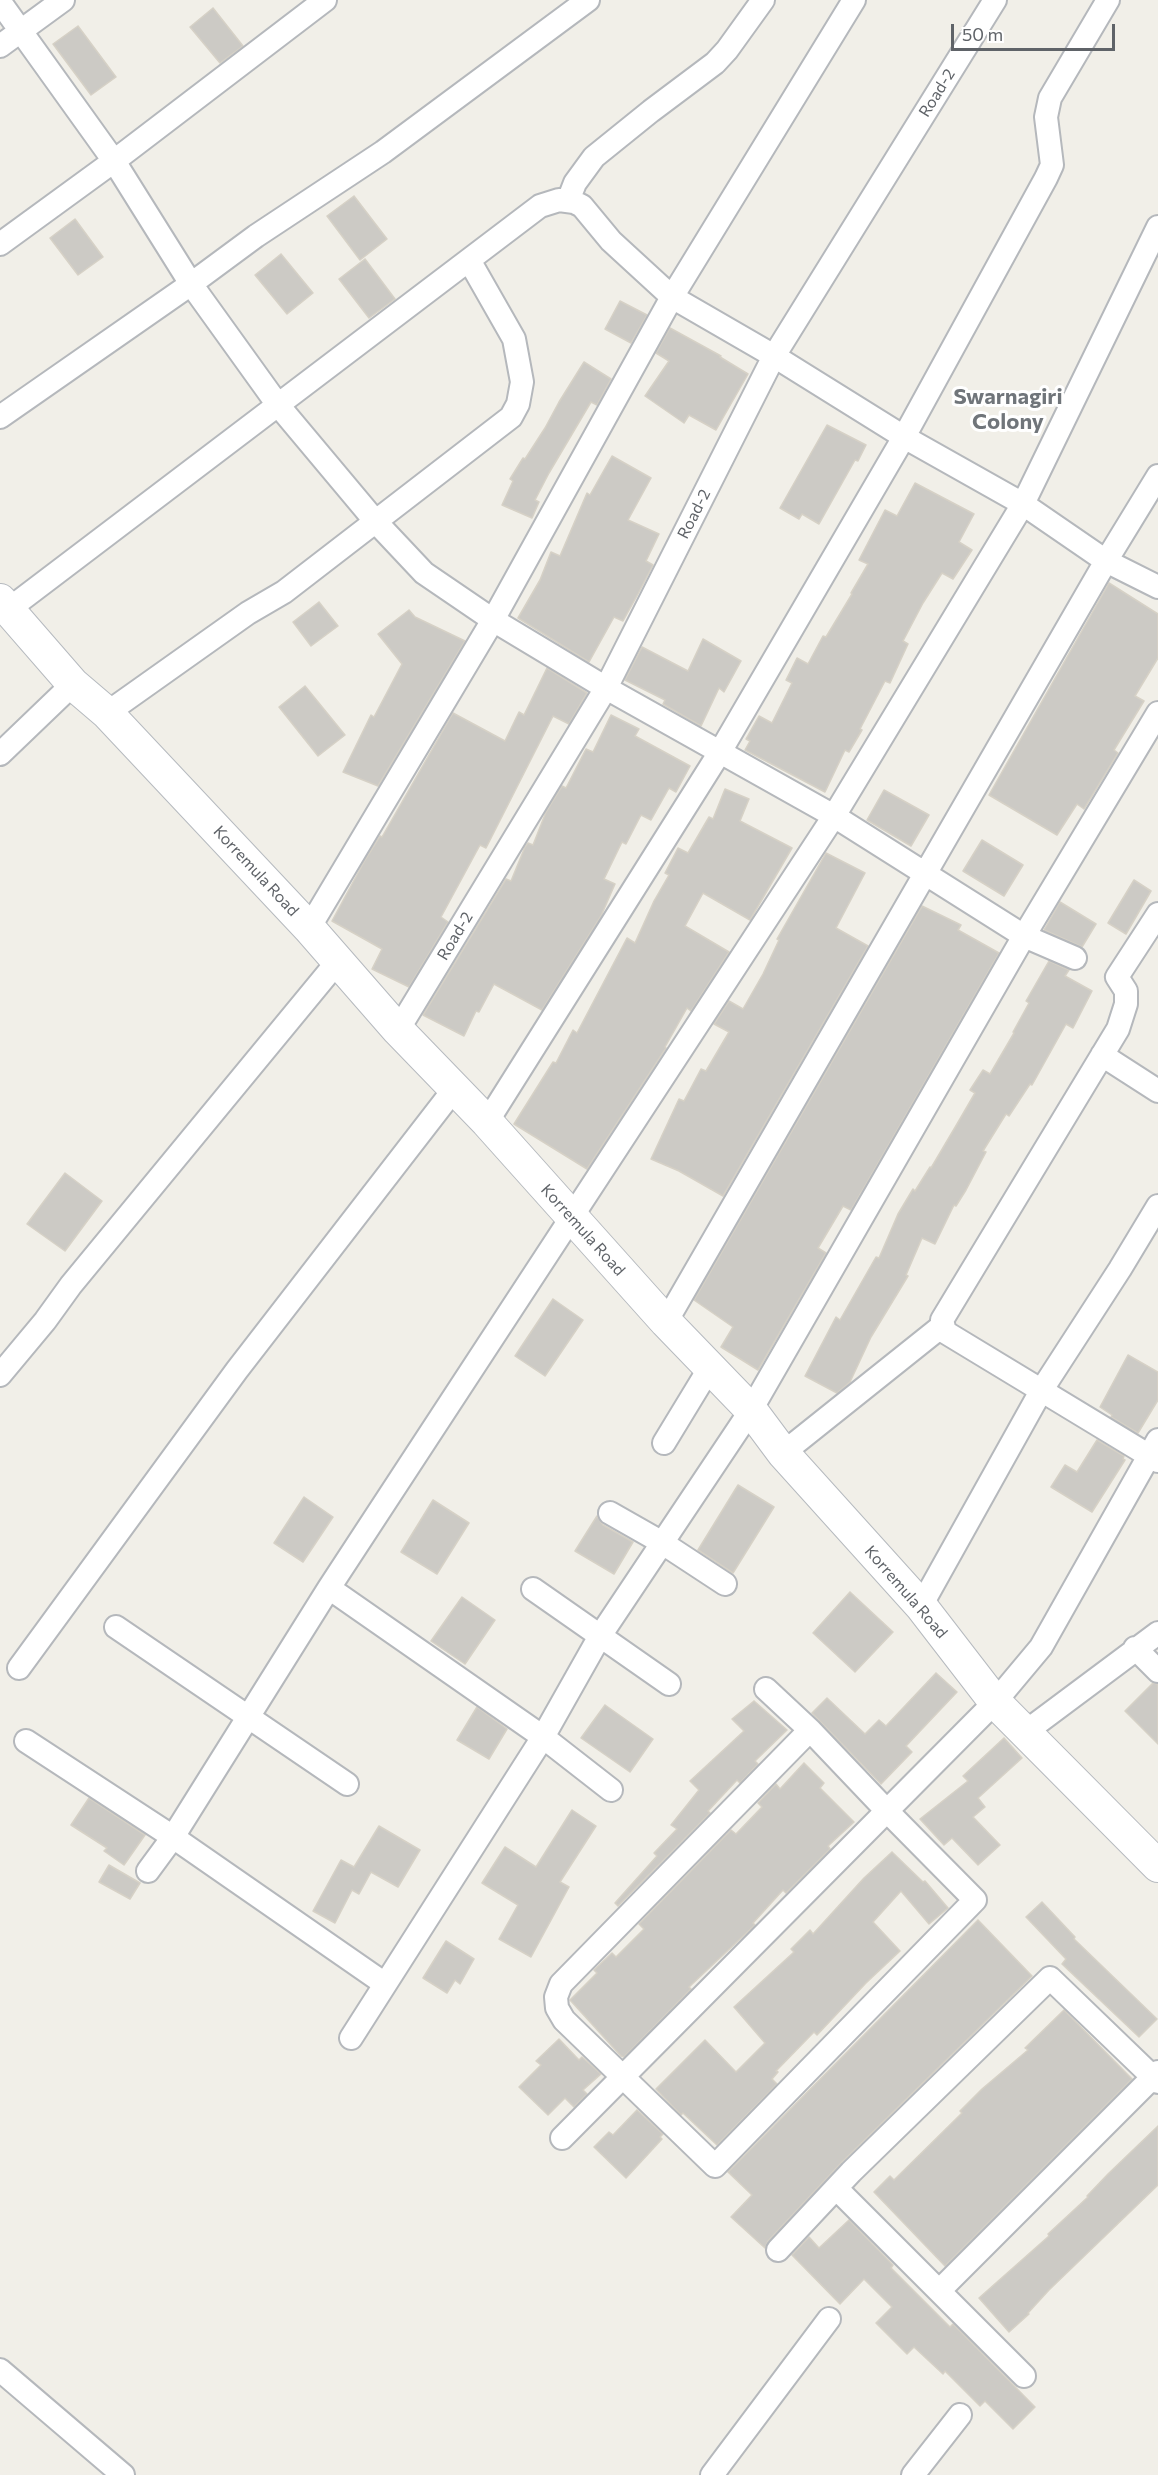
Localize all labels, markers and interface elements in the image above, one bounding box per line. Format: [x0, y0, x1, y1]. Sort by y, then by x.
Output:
scale bar [954, 12, 1118, 50]
text: 50 m [962, 23, 1003, 45]
street label: Road-2 [915, 65, 959, 121]
district label: Swarnagiri Colony [953, 384, 1063, 436]
street label: Road-2 [673, 486, 715, 542]
street label: Korremula Road [209, 822, 303, 920]
street label: Road-2 [433, 908, 477, 964]
street label: Korremula Road [537, 1180, 629, 1280]
street label: Korremula Road [861, 1542, 951, 1642]

